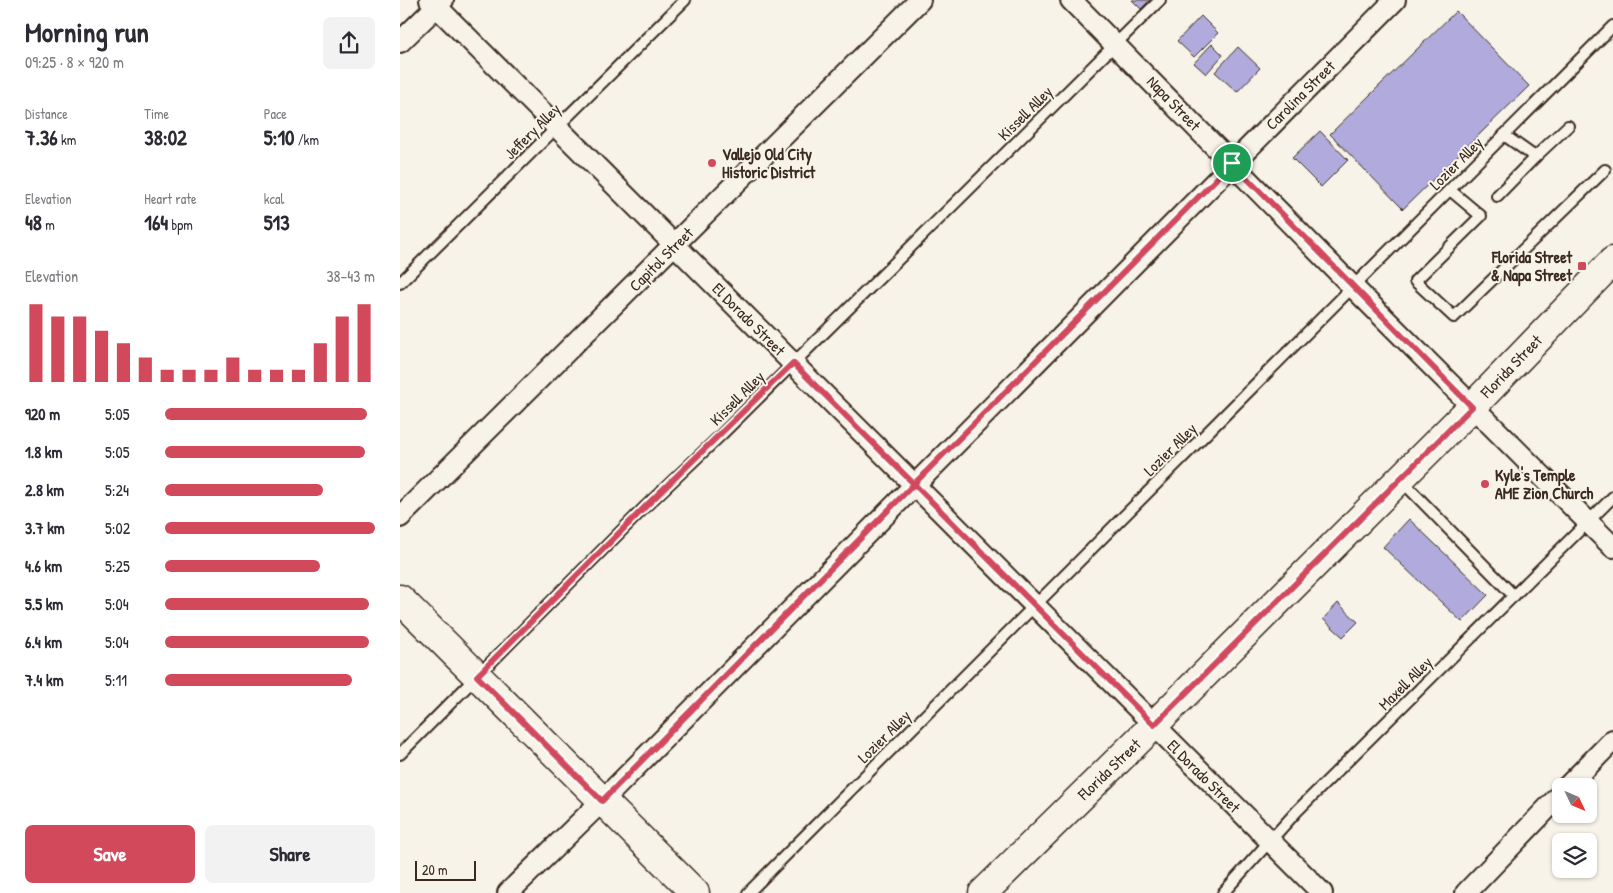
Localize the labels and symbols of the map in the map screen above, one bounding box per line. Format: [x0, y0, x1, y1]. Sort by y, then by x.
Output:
street label: Carolina Street [1260, 55, 1340, 135]
street label: Napa Street [1142, 71, 1206, 136]
street label: Kissell Alley [993, 81, 1057, 145]
street label: Jeffery Alley [499, 98, 565, 164]
street label: Lozier Alley [1425, 131, 1488, 194]
pin [1211, 142, 1253, 184]
place label: Vallejo Old City Historic District [722, 143, 816, 183]
marker: Vallejo Old City Historic District [706, 157, 718, 169]
street label: Capitol Street [624, 222, 698, 296]
place label: Florida Street & Napa Street [1491, 246, 1572, 287]
marker: Florida Street & Napa Street [1576, 260, 1588, 272]
street label: El Dorado Street [708, 278, 791, 361]
street label: Florida Street [1475, 329, 1547, 403]
street label: Kissell Alley [705, 366, 769, 430]
street label: Lozier Alley [1139, 417, 1202, 480]
place label: Kyle's Temple AME Zion Church [1495, 464, 1593, 504]
marker: Kyle's Temple AME Zion Church [1479, 478, 1491, 490]
street label: Maxell Alley [1373, 651, 1437, 715]
street label: Lozier Alley [853, 704, 916, 767]
street label: Florida Street [1072, 733, 1146, 805]
street label: El Dorado Street [1163, 735, 1246, 818]
north arrow [1552, 778, 1598, 822]
scale bar [415, 858, 476, 881]

